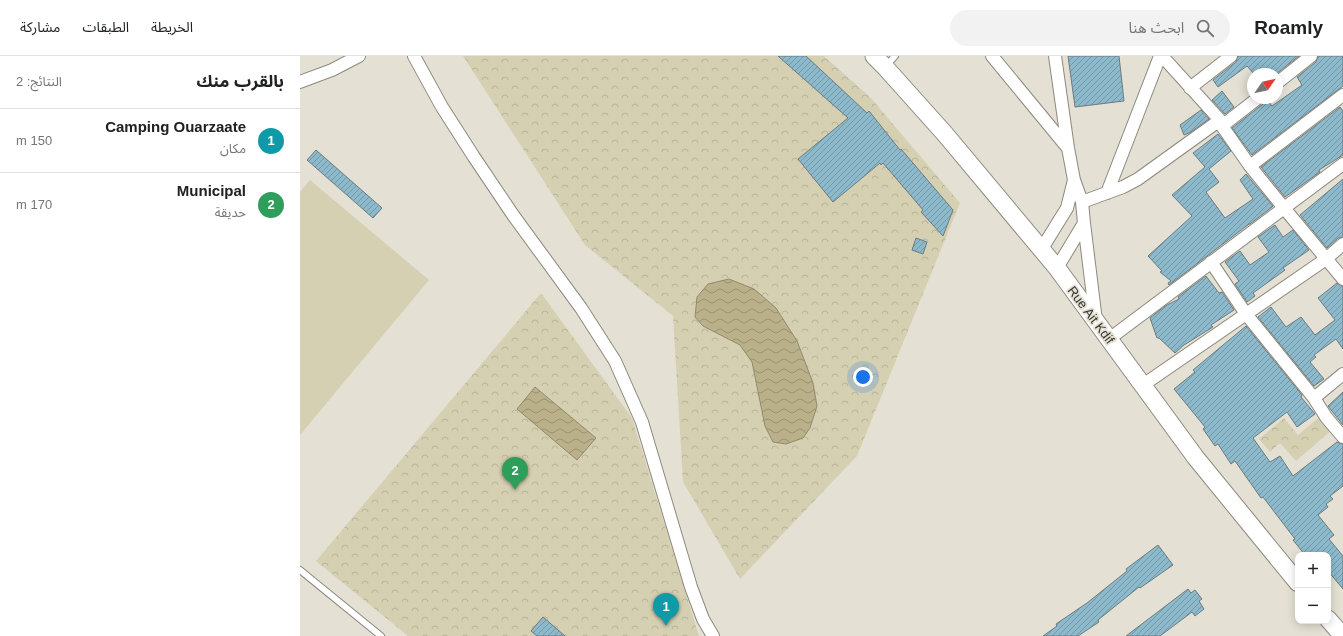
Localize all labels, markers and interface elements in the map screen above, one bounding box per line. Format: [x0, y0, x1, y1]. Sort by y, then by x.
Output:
search box [950, 10, 1230, 46]
icon: search [1194, 17, 1216, 39]
text: Roamly [1254, 17, 1323, 38]
text: مشاركة [20, 19, 60, 35]
text: الطبقات [82, 19, 129, 35]
text: الخريطة [151, 19, 193, 35]
text: ابحث هنا [1129, 19, 1184, 36]
north arrow [1247, 68, 1283, 104]
text: بالقرب منك [196, 72, 284, 91]
text: النتائج: 2 [16, 74, 62, 89]
text: Camping Ouarzaate [105, 118, 246, 135]
text: 150 m [16, 133, 52, 148]
text: 1 [267, 133, 275, 148]
text: مكان [220, 141, 246, 156]
text: Municipal [177, 182, 246, 199]
text: 170 m [16, 197, 52, 212]
text: 2 [267, 197, 275, 212]
text: حديقة [215, 205, 246, 220]
street label: Rue Ait Kdif [1065, 283, 1118, 347]
your location [853, 367, 873, 387]
pin: 2 [502, 457, 528, 490]
map controls [1295, 552, 1331, 624]
button: + [1295, 552, 1331, 588]
button: − [1295, 588, 1331, 624]
pin: 1 [653, 593, 679, 626]

